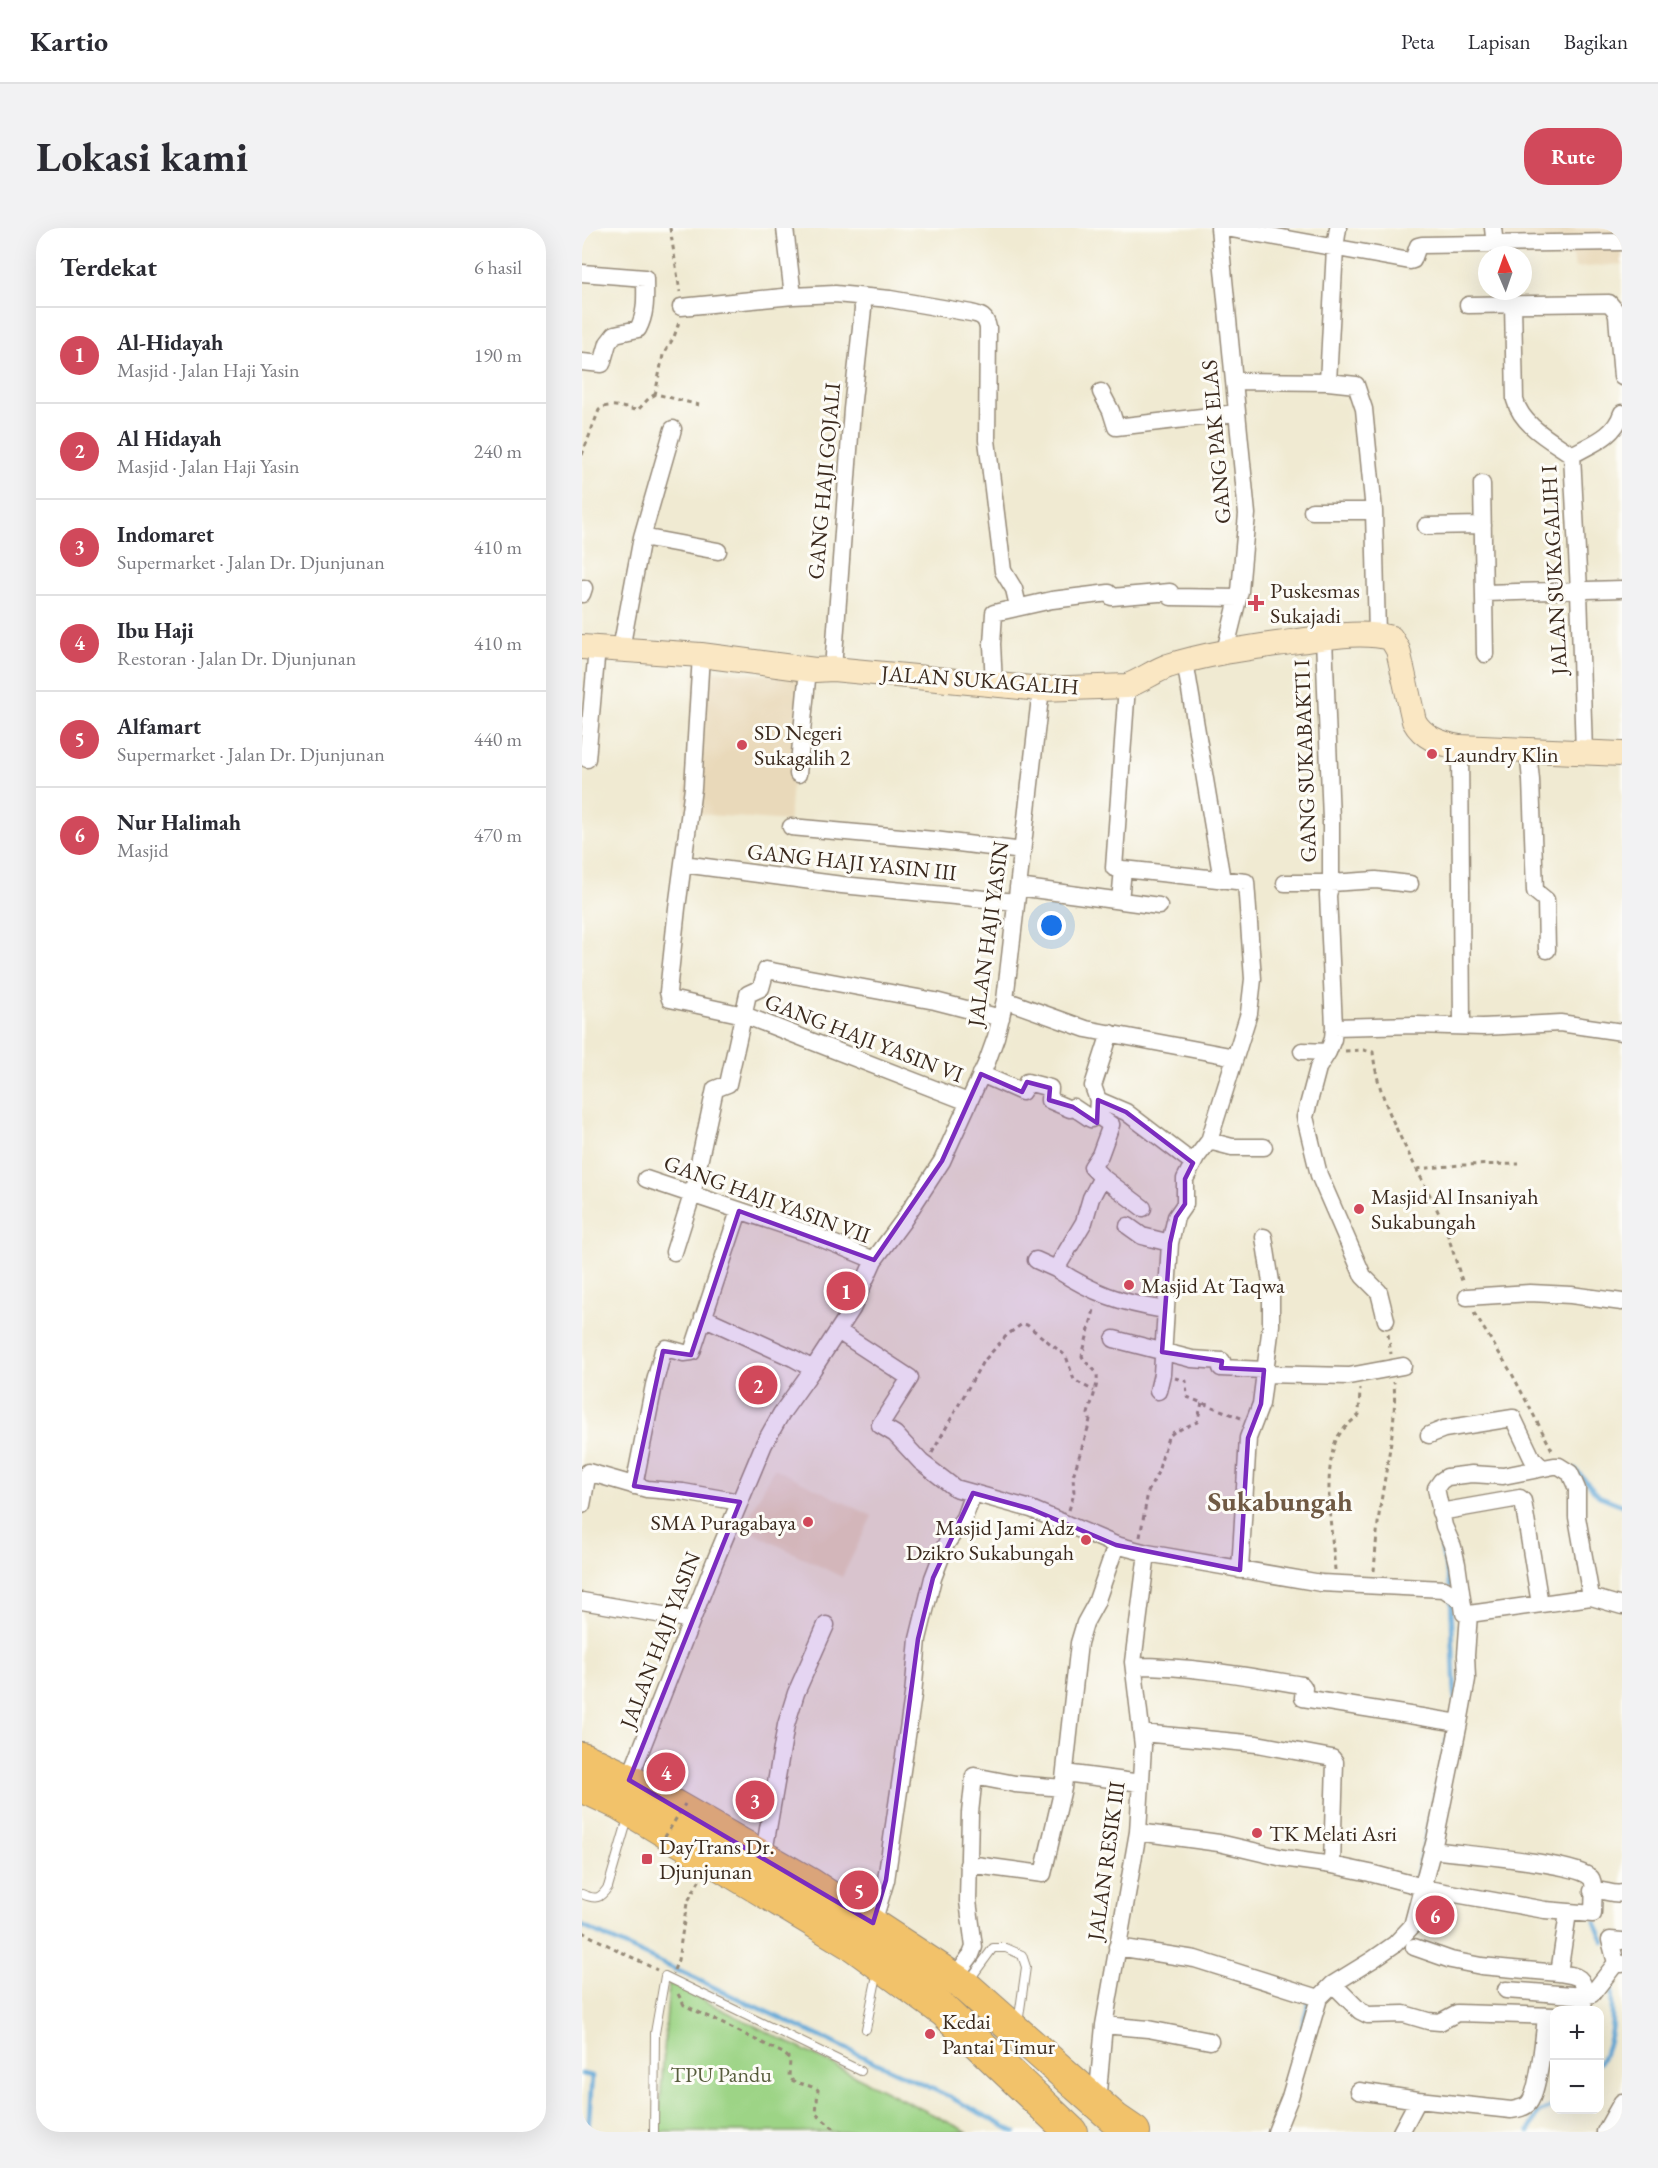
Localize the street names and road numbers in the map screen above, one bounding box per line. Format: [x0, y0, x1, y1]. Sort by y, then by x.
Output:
street label: GANG PAK ELAS [1194, 359, 1238, 525]
street label: GANG HAJI GOJALI [801, 381, 847, 581]
street label: JALAN SUKAGALIH I [1534, 464, 1574, 678]
street label: JALAN SUKAGALIH [878, 658, 1080, 701]
street label: GANG SUKABAKTI I [1287, 659, 1323, 863]
street label: GANG HAJI YASIN III [746, 837, 959, 887]
street label: JALAN HAJI YASIN [960, 839, 1015, 1031]
street label: GANG HAJI YASIN VI [761, 987, 968, 1089]
street label: GANG HAJI YASIN VII [660, 1148, 875, 1250]
street label: JALAN HAJI YASIN [612, 1547, 707, 1734]
street label: JALAN RESIK III [1080, 1779, 1132, 1944]

